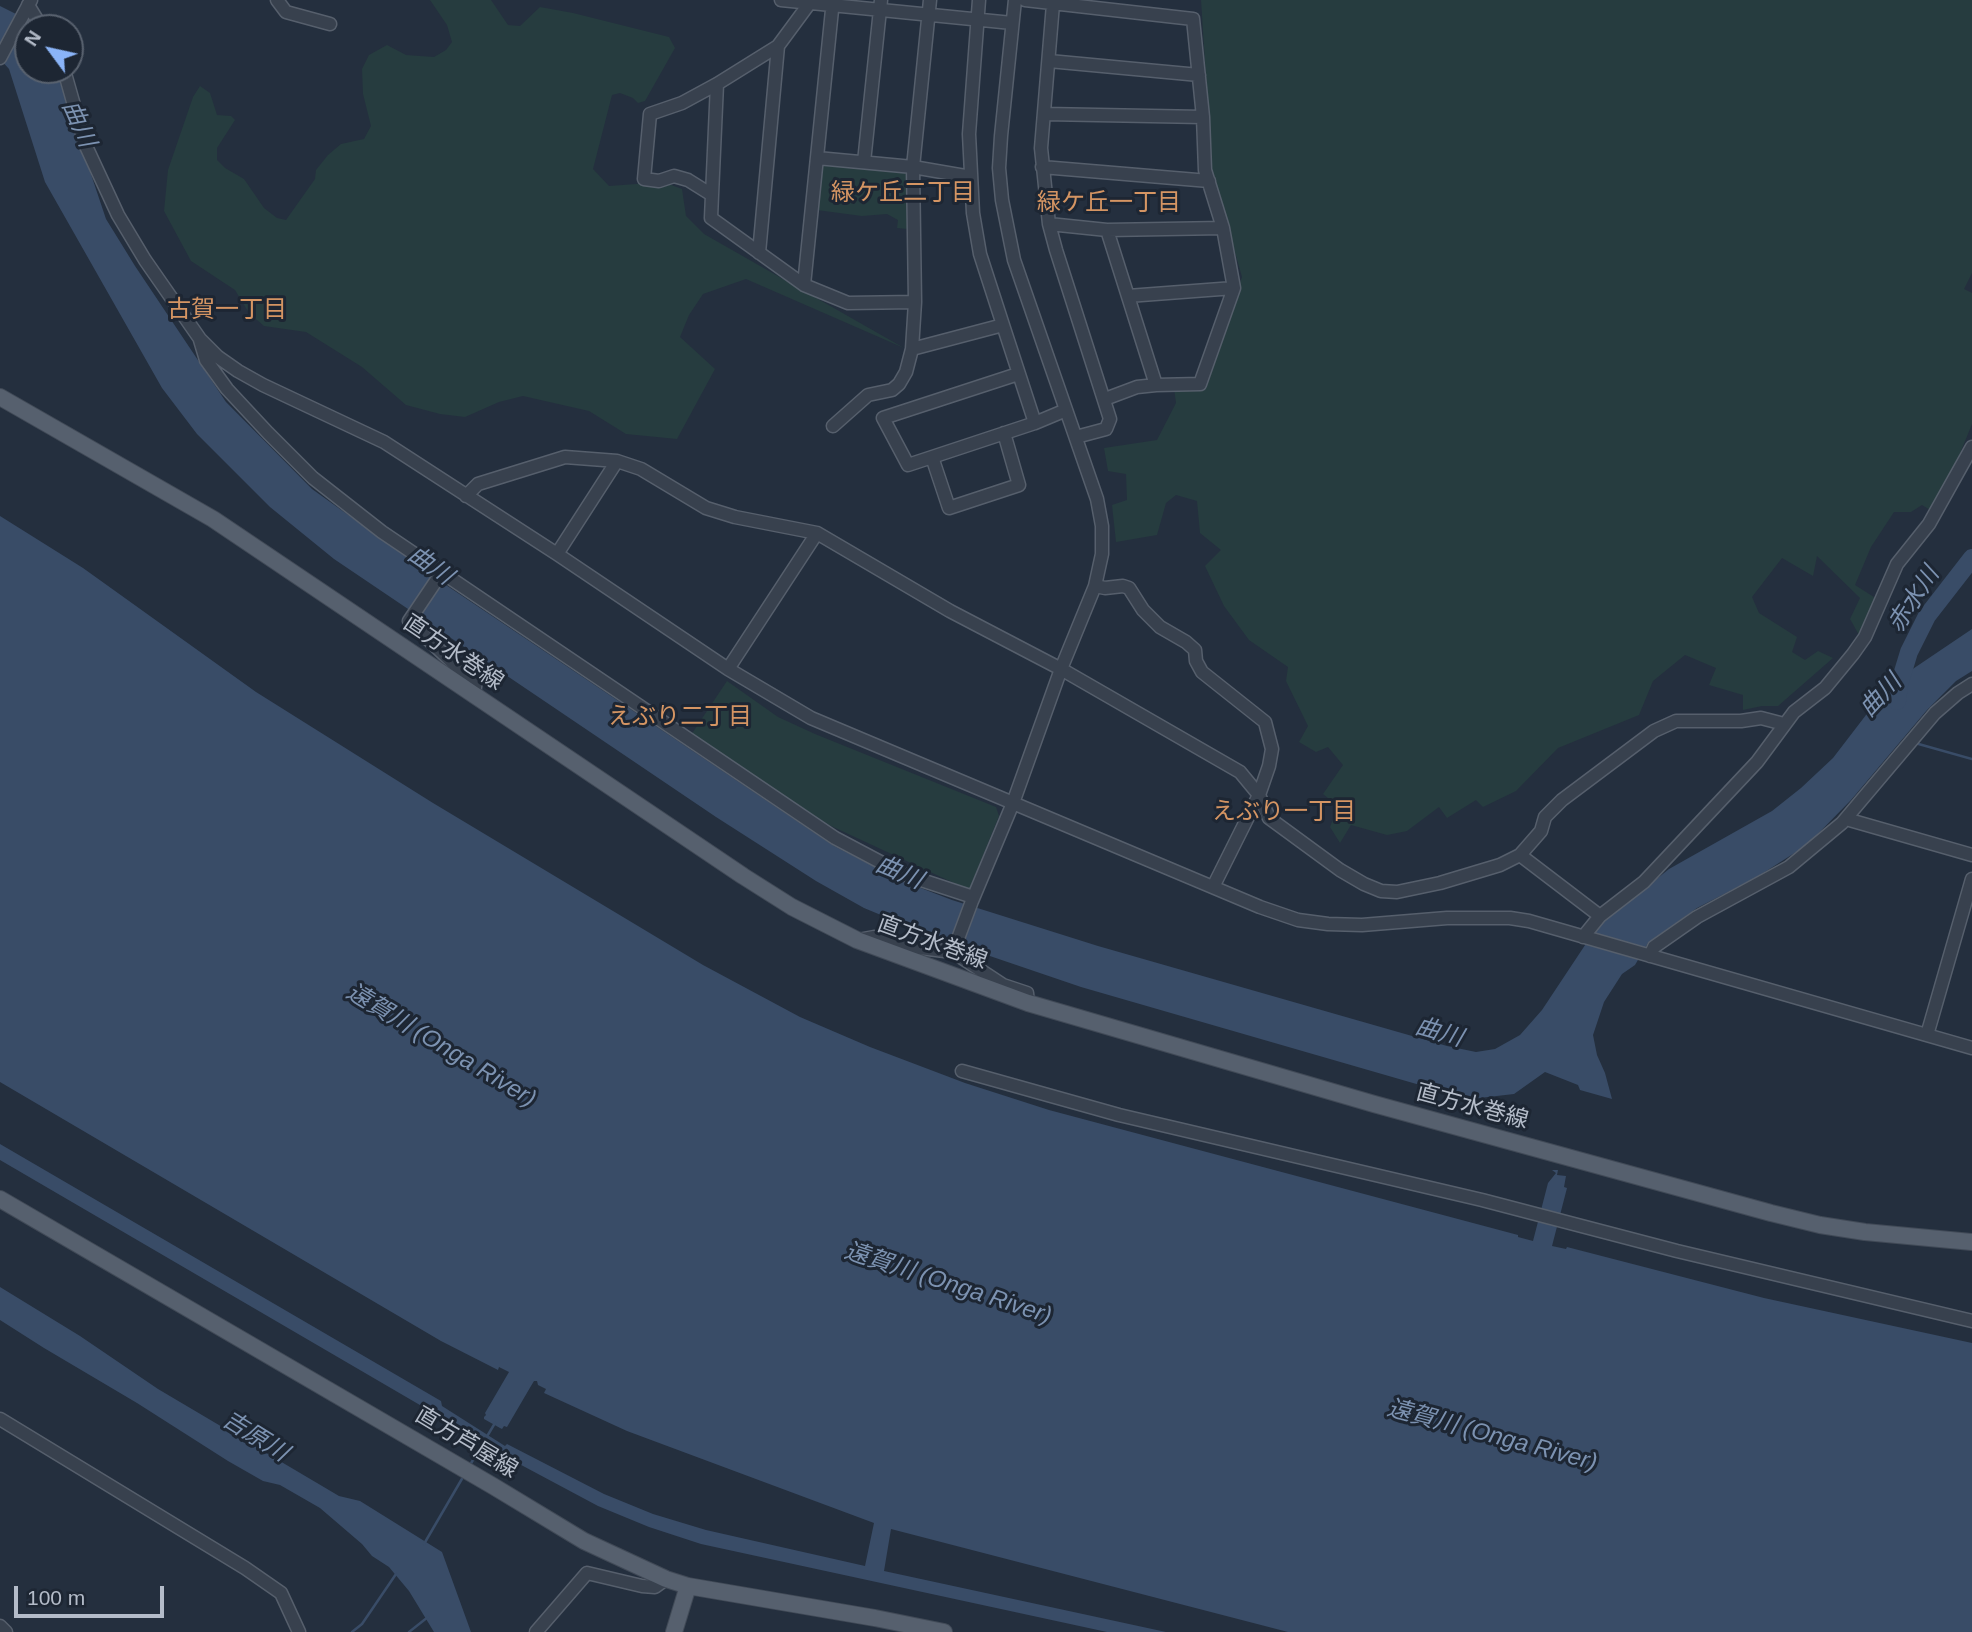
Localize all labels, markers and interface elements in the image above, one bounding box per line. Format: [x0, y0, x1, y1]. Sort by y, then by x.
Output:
north arrow [14, 14, 84, 84]
text: N [20, 27, 45, 50]
water label: 曲川 [55, 96, 101, 152]
district label: 緑ケ丘二丁目 [831, 179, 975, 207]
district label: 緑ケ丘一丁目 [1037, 189, 1181, 217]
district label: 古賀一丁目 [167, 296, 287, 324]
water label: 曲川 [402, 540, 458, 592]
water label: 赤水川 [1882, 562, 1946, 638]
street label: 直方水巻線 [398, 609, 508, 697]
water label: 曲川 [1854, 669, 1908, 723]
district label: えぶり二丁目 [608, 703, 752, 731]
district label: えぶり一丁目 [1212, 798, 1356, 826]
water label: 曲川 [871, 850, 927, 896]
street label: 直方水巻線 [873, 910, 991, 976]
water label: 遠賀川 (Onga River) [341, 978, 541, 1114]
water label: 曲川 [1412, 1013, 1466, 1053]
street label: 直方水巻線 [1413, 1079, 1531, 1135]
water label: 遠賀川 (Onga River) [841, 1237, 1055, 1331]
water label: 遠賀川 (Onga River) [1384, 1394, 1600, 1478]
street label: 直方芦屋線 [410, 1402, 522, 1484]
water label: 吉原川 [217, 1406, 293, 1468]
scale bar [18, 1572, 168, 1616]
text: 100 m [27, 1586, 85, 1609]

